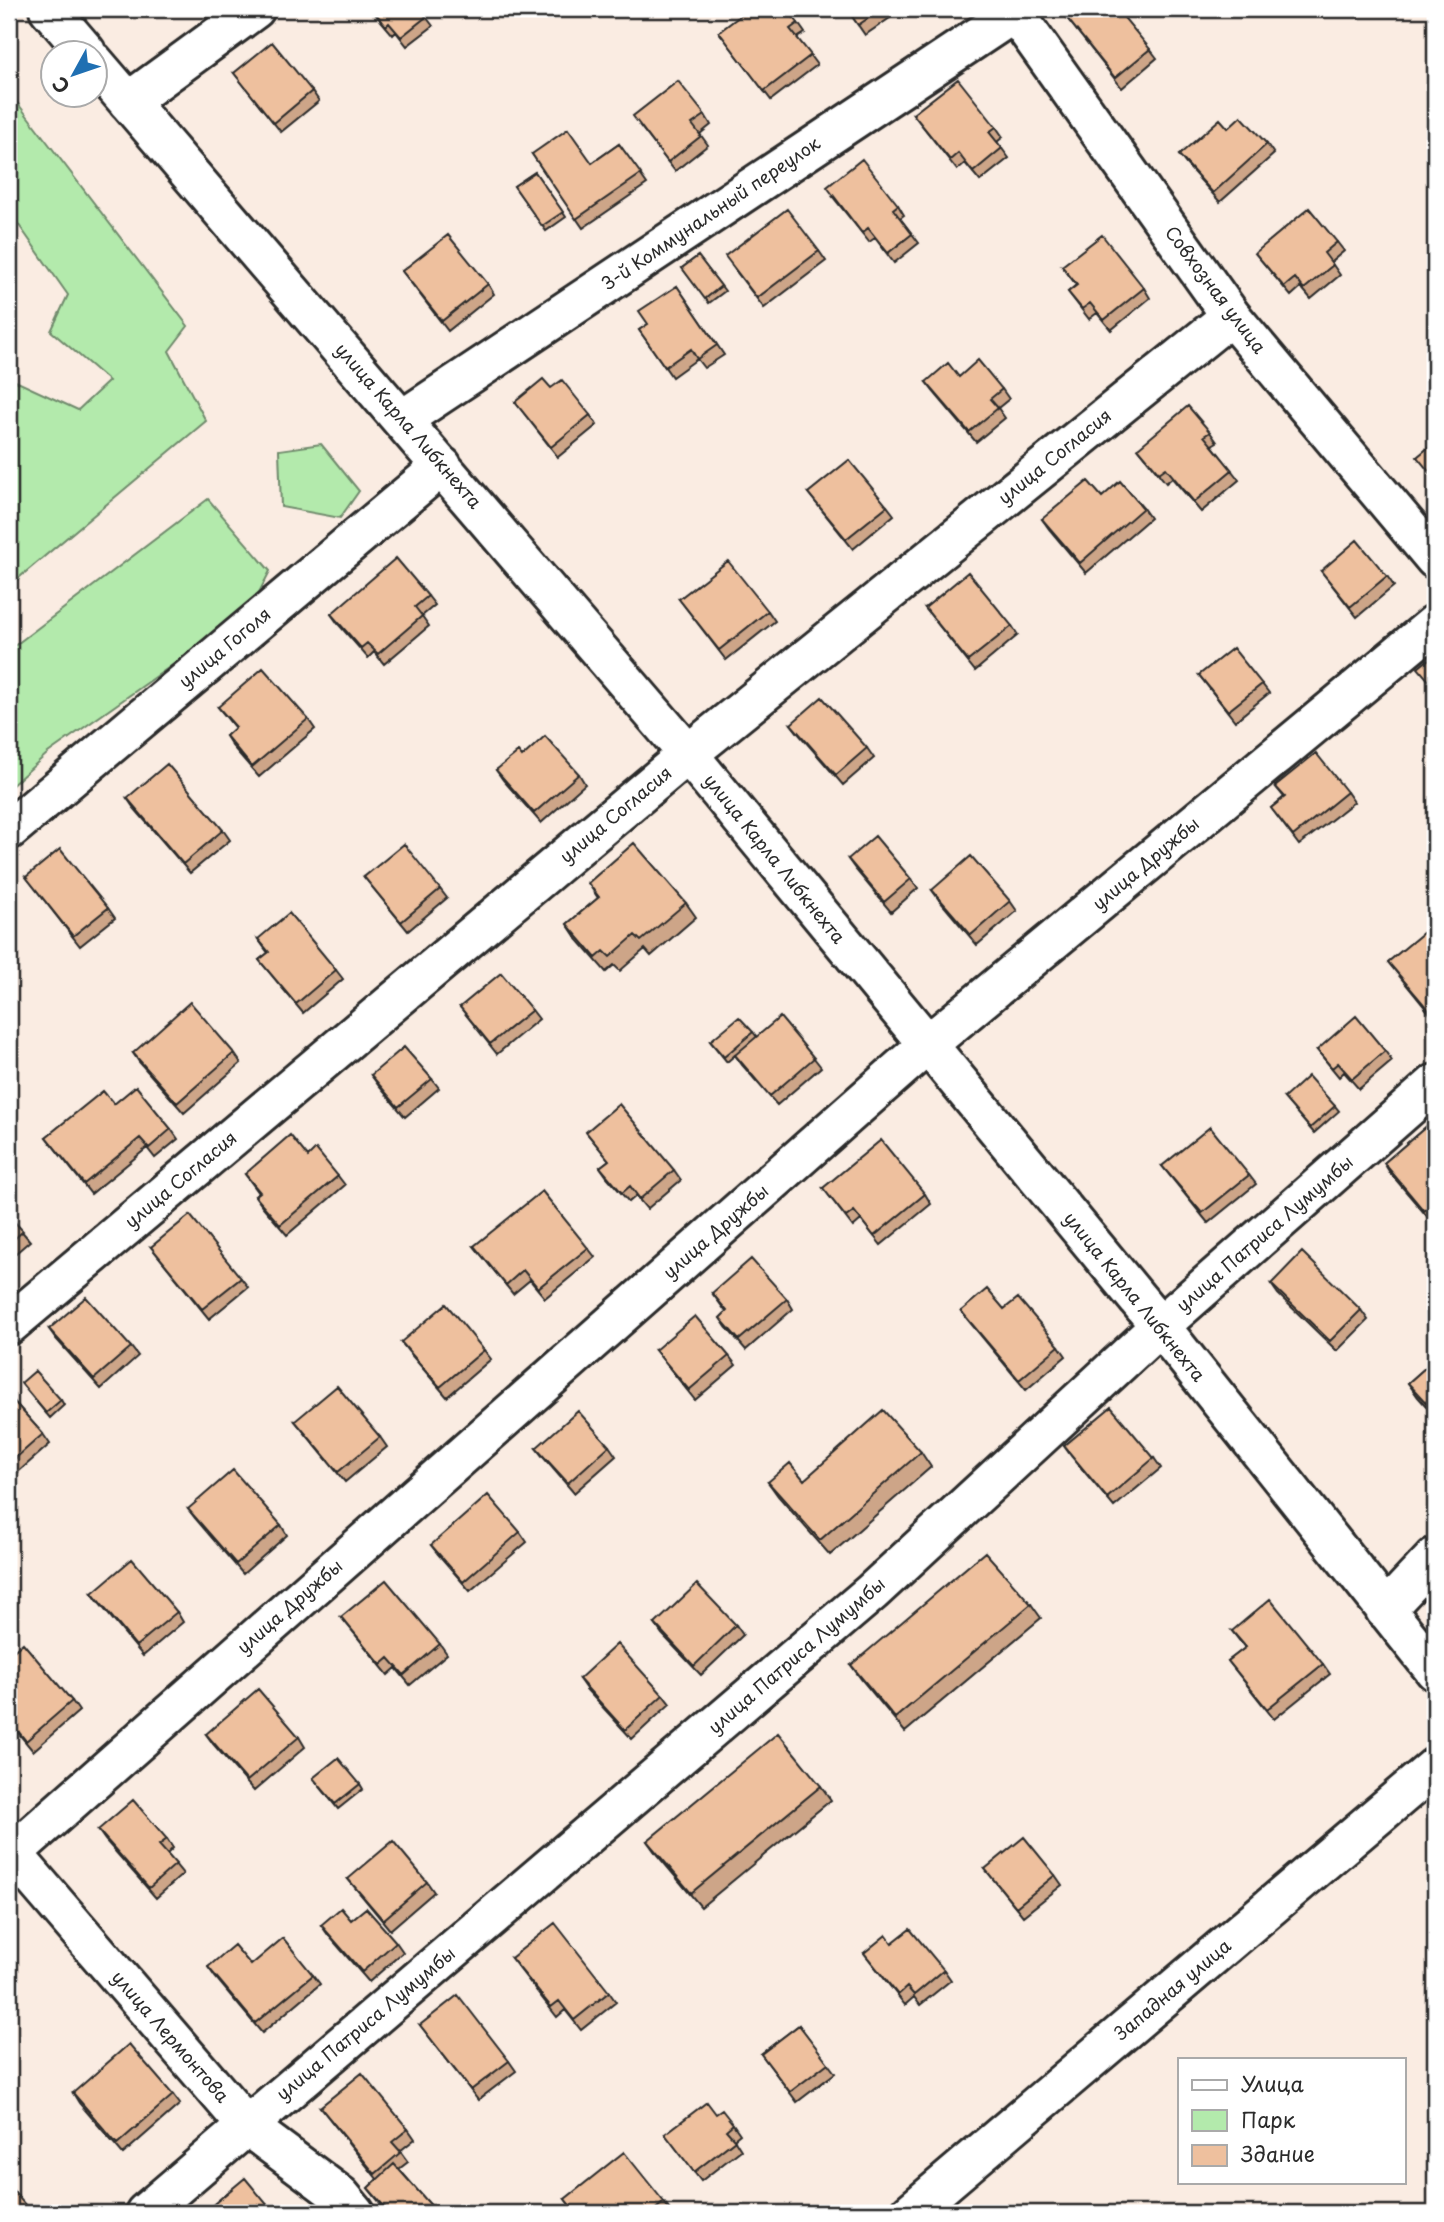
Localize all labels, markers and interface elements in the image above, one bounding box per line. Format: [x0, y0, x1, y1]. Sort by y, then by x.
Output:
north arrow [38, 38, 108, 108]
text: С [45, 71, 76, 100]
street label: 3-й Коммунальный переулок [595, 129, 825, 296]
street label: Совхозная улица [1159, 220, 1274, 359]
street label: улица Карла Либкнехта [329, 336, 489, 514]
street label: улица Согласия [992, 402, 1117, 510]
street label: улица Гоголя [172, 600, 276, 694]
street label: улица Согласия [553, 759, 677, 869]
street label: улица Карла Либкнехта [698, 767, 853, 949]
street label: улица Дружбы [1086, 810, 1204, 916]
street label: улица Согласия [118, 1124, 242, 1234]
street label: улица Патриса Лумумбы [1170, 1148, 1358, 1317]
street label: улица Дружбы [656, 1177, 774, 1284]
street label: улица Карла Либкнехта [1058, 1205, 1213, 1387]
street label: улица Дружбы [230, 1552, 348, 1659]
street label: улица Патриса Лумумбы [702, 1570, 890, 1739]
street label: Западная улица [1108, 1931, 1237, 2046]
street label: улица Патриса Лумумбы [269, 1940, 461, 2106]
street label: улица Лермонтова [106, 1964, 237, 2109]
legend [1178, 2058, 1406, 2184]
text: Улица [1241, 2067, 1304, 2099]
text: Парк [1241, 2103, 1296, 2135]
text: Здание [1241, 2137, 1315, 2169]

